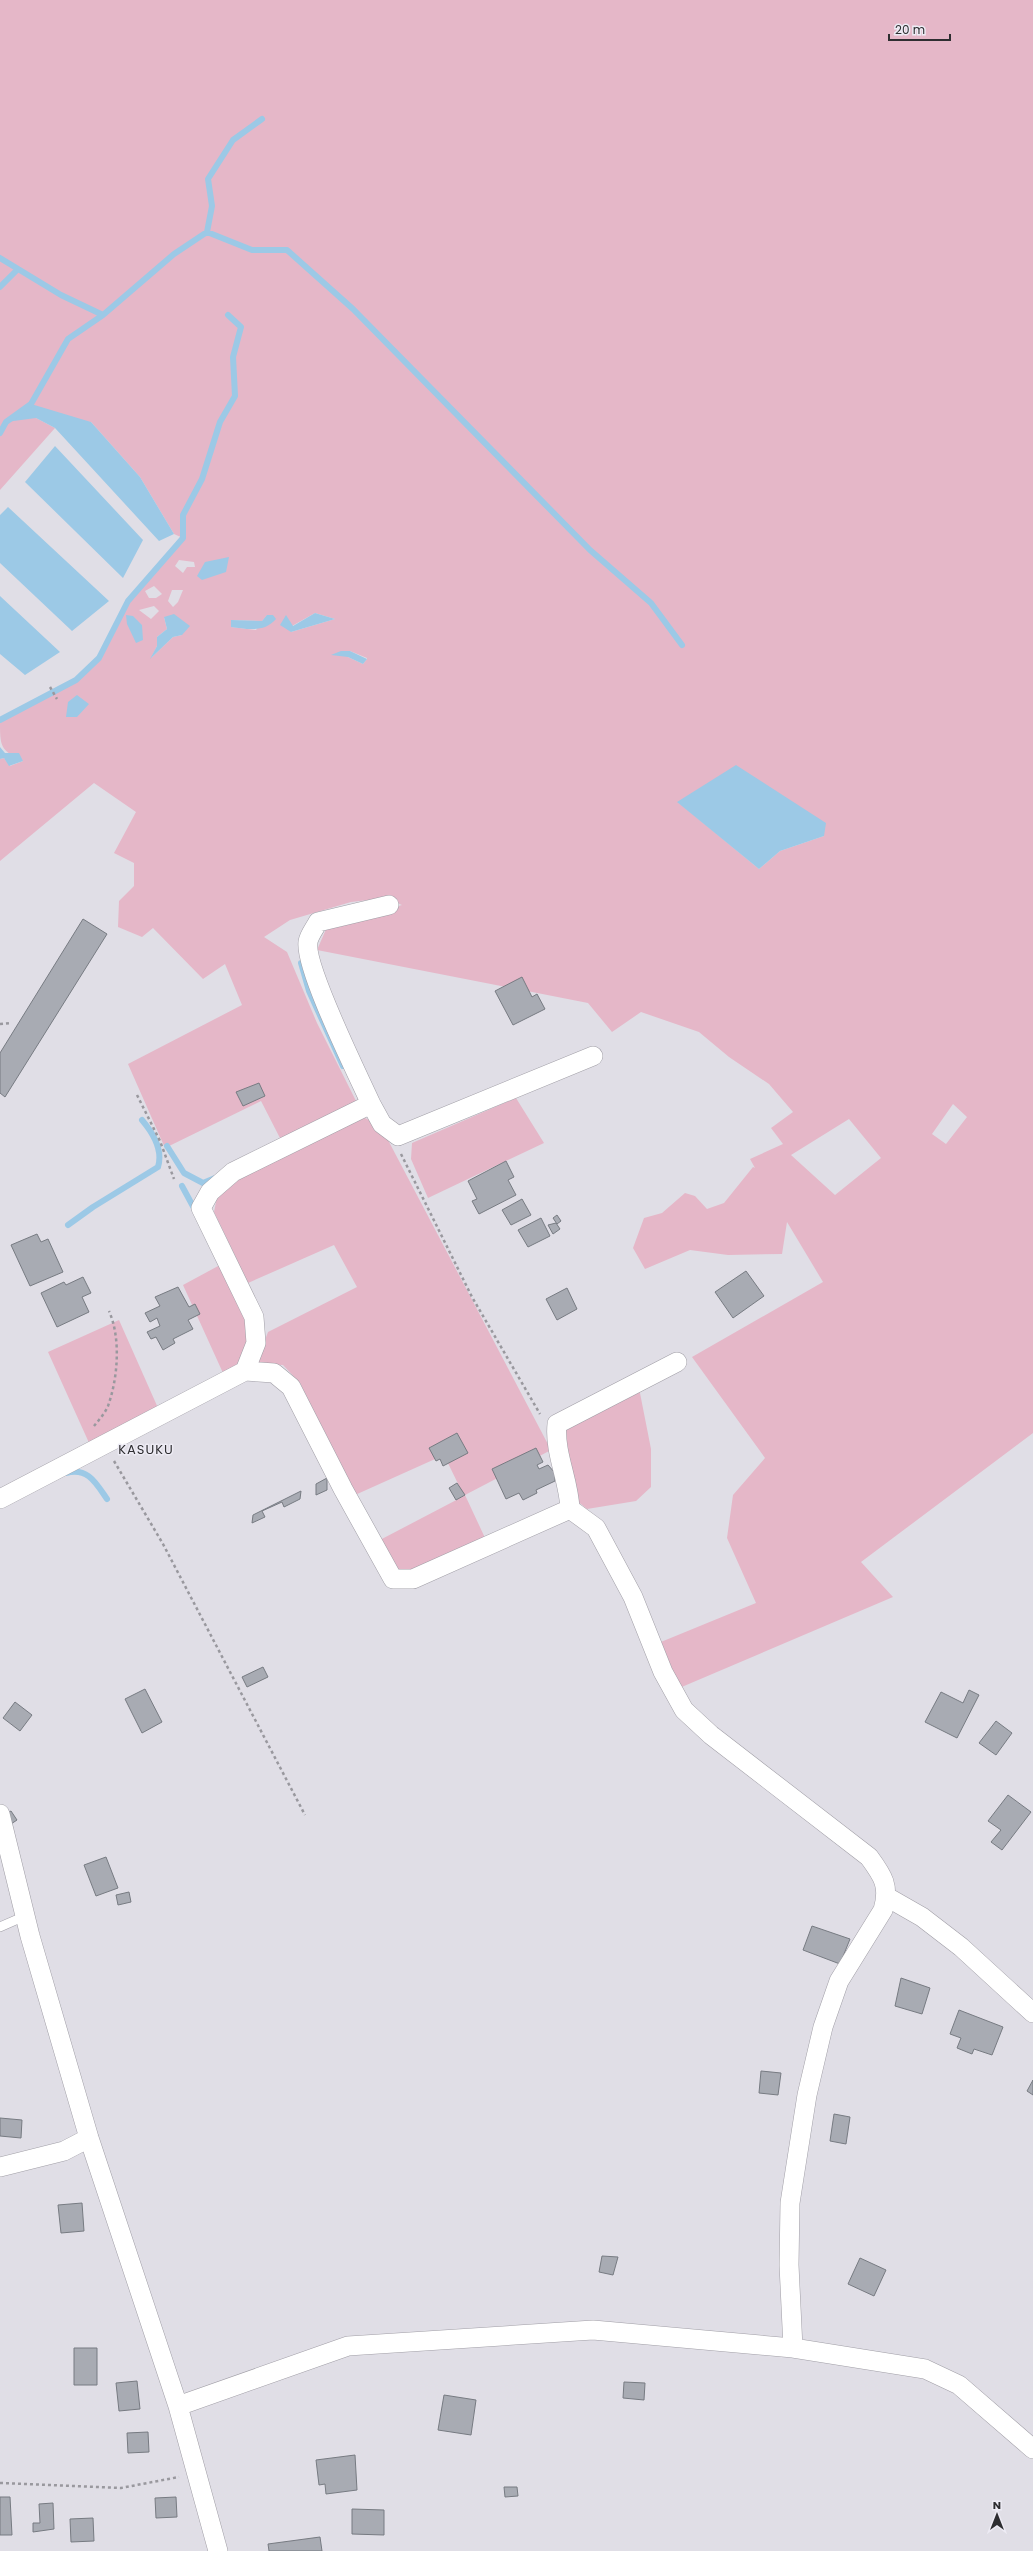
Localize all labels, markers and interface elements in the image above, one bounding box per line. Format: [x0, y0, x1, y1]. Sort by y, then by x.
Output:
scale bar [889, 16, 950, 42]
text: 20 m [895, 21, 925, 38]
district label: KASUKU [118, 1440, 174, 1459]
north arrow [977, 2495, 1017, 2535]
text: N [993, 2497, 1001, 2513]

